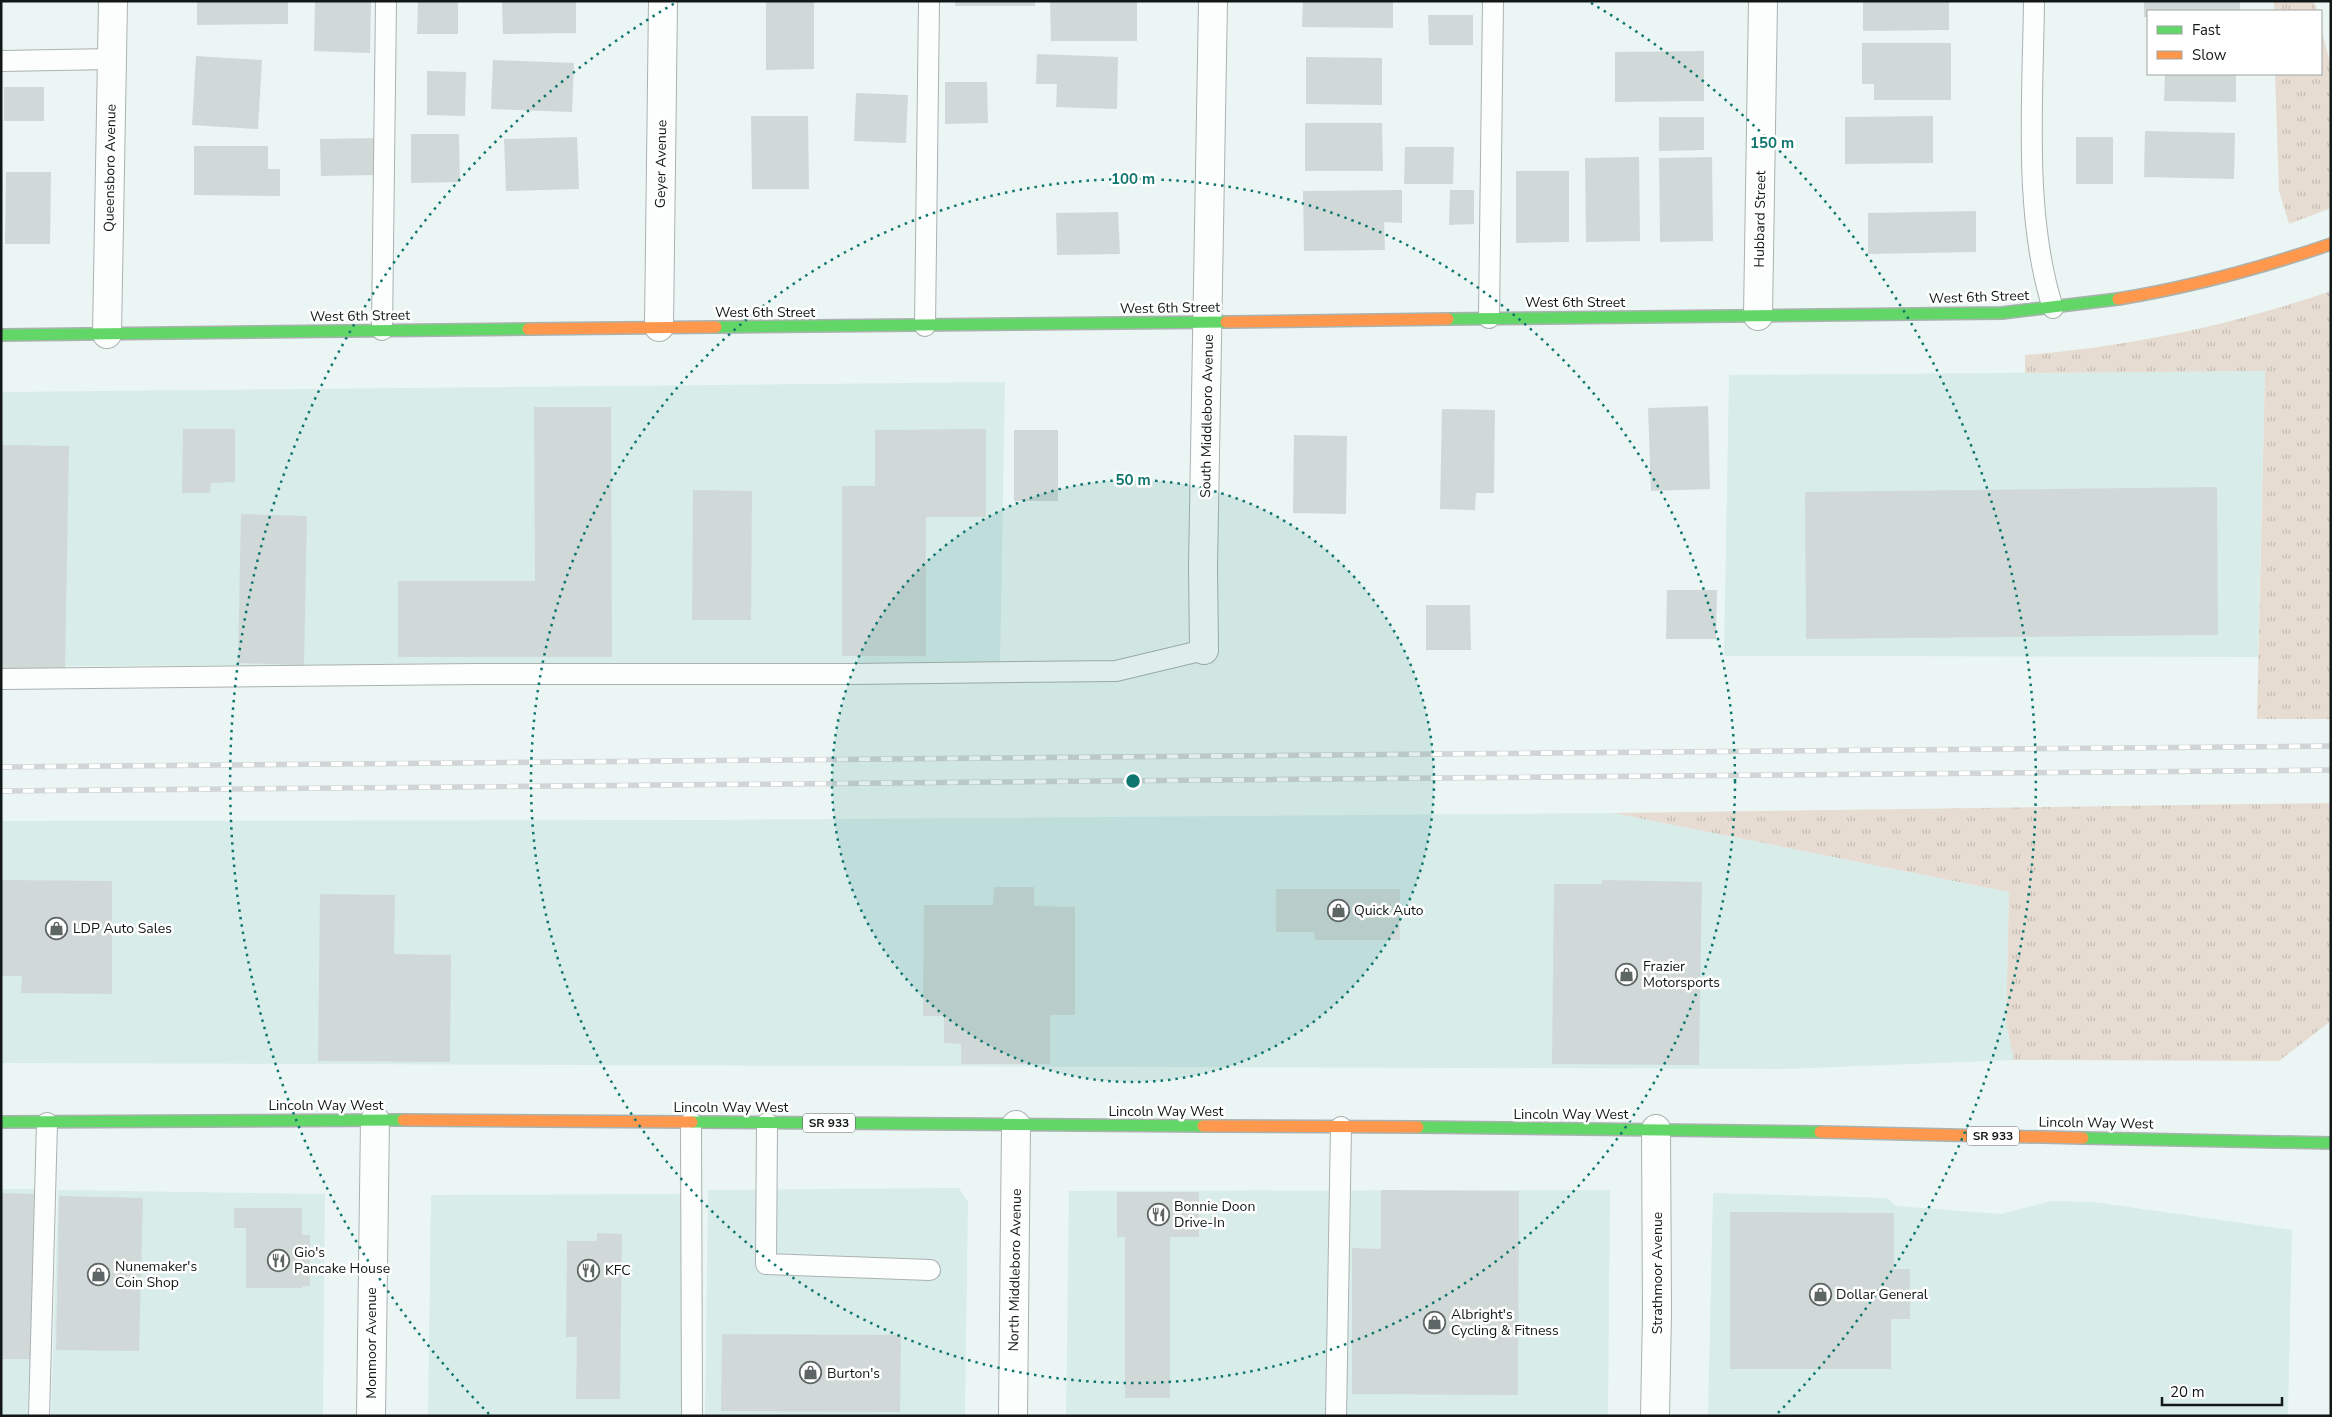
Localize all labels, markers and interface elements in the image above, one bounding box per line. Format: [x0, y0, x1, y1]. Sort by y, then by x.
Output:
legend [2147, 10, 2322, 75]
text: Fast [2192, 20, 2221, 40]
text: Slow [2192, 45, 2227, 65]
street label: Queensboro Avenue [99, 104, 121, 232]
street label: Geyer Avenue [651, 120, 671, 208]
text: 150 m [1750, 133, 1794, 153]
text: 100 m [1111, 169, 1155, 189]
street label: Hubbard Street [1750, 170, 1770, 268]
street label: West 6th Street [1929, 286, 2030, 308]
street label: West 6th Street [1525, 293, 1625, 312]
street label: West 6th Street [1120, 298, 1220, 318]
street label: West 6th Street [715, 303, 815, 322]
street label: West 6th Street [310, 306, 410, 326]
street label: South Middleboro Avenue [1196, 334, 1218, 498]
text: 50 m [1115, 470, 1151, 490]
centre of rings [1124, 772, 1142, 790]
shop icon: Quick Auto [1326, 898, 1350, 922]
place label: Quick Auto [1354, 901, 1424, 920]
shop icon: LDP Auto Sales [45, 916, 69, 940]
place label: LDP Auto Sales [73, 919, 172, 938]
place label: Frazier Motorsports [1643, 957, 1720, 992]
shop icon: Frazier Motorsports [1615, 962, 1639, 986]
street label: Lincoln Way West [269, 1096, 384, 1115]
street label: Lincoln Way West [674, 1098, 789, 1117]
street label: Lincoln Way West [1109, 1102, 1224, 1121]
street label: Lincoln Way West [1514, 1105, 1629, 1124]
street label: Lincoln Way West [2038, 1112, 2154, 1134]
road number: SR 933 [803, 1114, 855, 1132]
road number: SR 933 [1967, 1126, 2019, 1146]
street label: North Middleboro Avenue [1004, 1188, 1026, 1352]
place label: Bonnie Doon Drive-In [1174, 1197, 1255, 1232]
restaurant icon: Bonnie Doon Drive-In [1146, 1202, 1170, 1226]
street label: Strathmoor Avenue [1648, 1212, 1667, 1334]
place label: Gio's Pancake House [294, 1243, 390, 1278]
restaurant icon: Gio's Pancake House [266, 1248, 290, 1272]
place label: Nunemaker's Coin Shop [115, 1257, 197, 1292]
restaurant icon: KFC [577, 1258, 601, 1282]
place label: KFC [605, 1261, 631, 1280]
shop icon: Nunemaker's Coin Shop [87, 1262, 111, 1286]
shop icon: Dollar General [1808, 1282, 1832, 1306]
place label: Dollar General [1836, 1285, 1929, 1304]
street label: Monmoor Avenue [362, 1287, 381, 1399]
place label: Albright's Cycling & Fitness [1451, 1305, 1559, 1340]
shop icon: Albright's Cycling & Fitness [1423, 1310, 1447, 1334]
shop icon: Burton's [799, 1361, 823, 1385]
place label: Burton's [827, 1364, 880, 1383]
scale bar [2162, 1374, 2282, 1406]
text: 20 m [2170, 1382, 2205, 1402]

